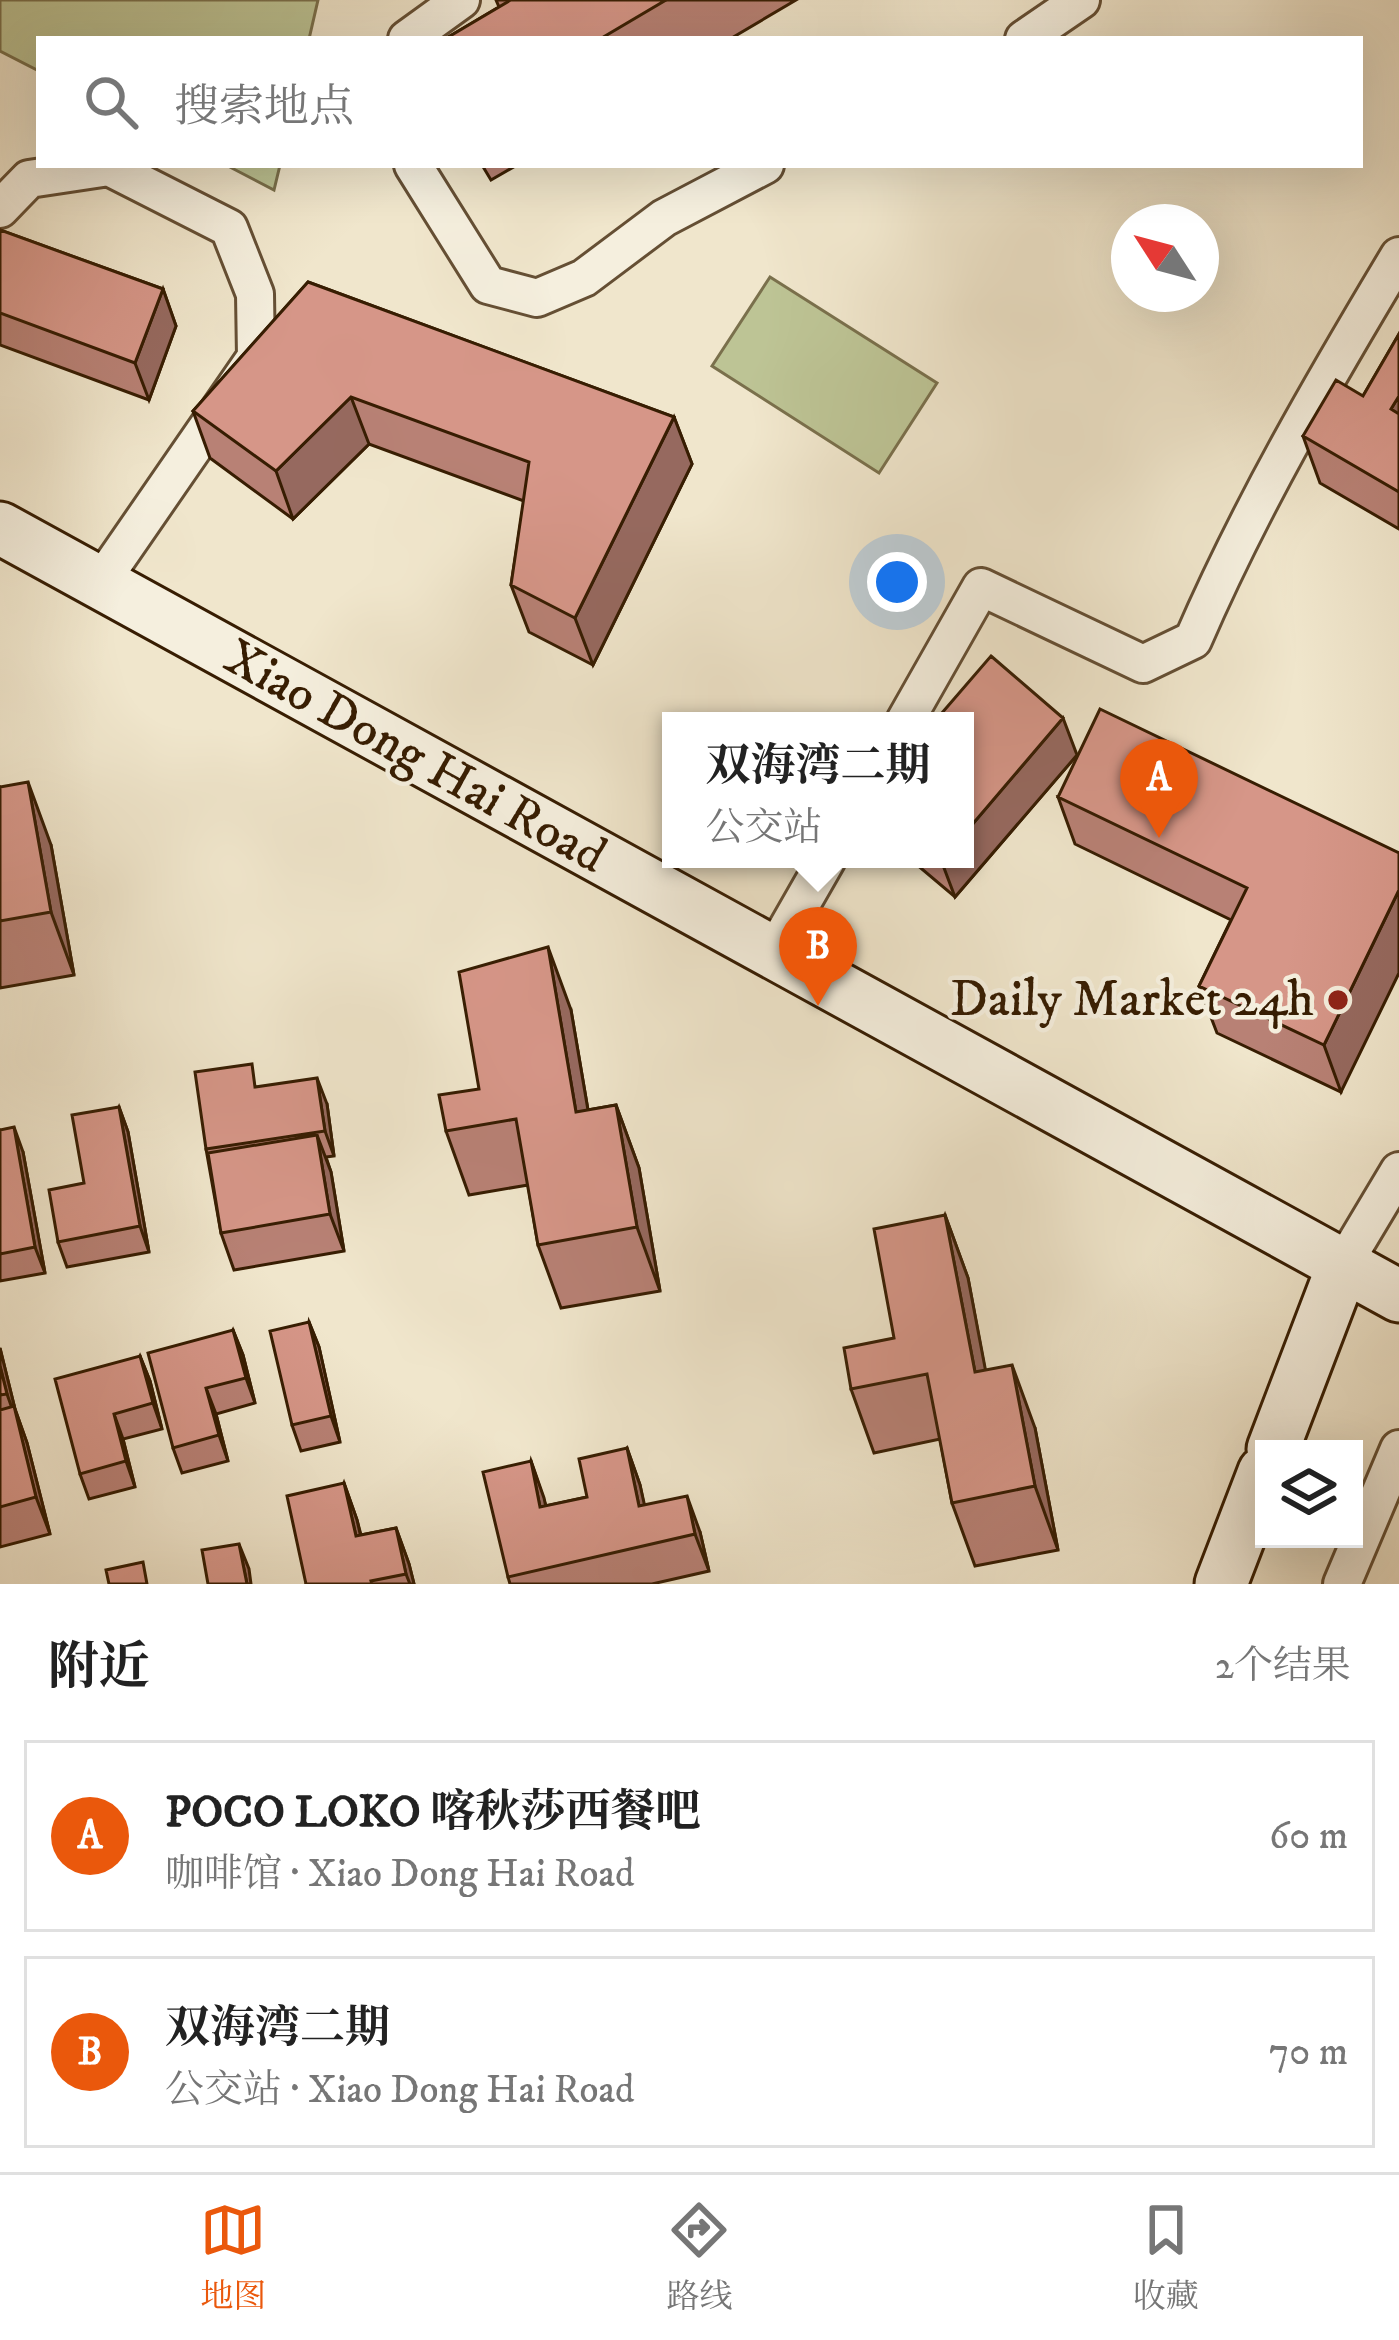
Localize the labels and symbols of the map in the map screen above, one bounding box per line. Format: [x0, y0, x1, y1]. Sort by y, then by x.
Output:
north arrow [1111, 204, 1219, 312]
your location [867, 552, 927, 612]
street label: Xiao Dong Hai Road [213, 626, 618, 889]
pin: A [1120, 739, 1198, 838]
pin: B [779, 907, 857, 1006]
place label: Daily Market 24h [950, 968, 1314, 1032]
marker: Daily Market 24h [1325, 987, 1351, 1013]

